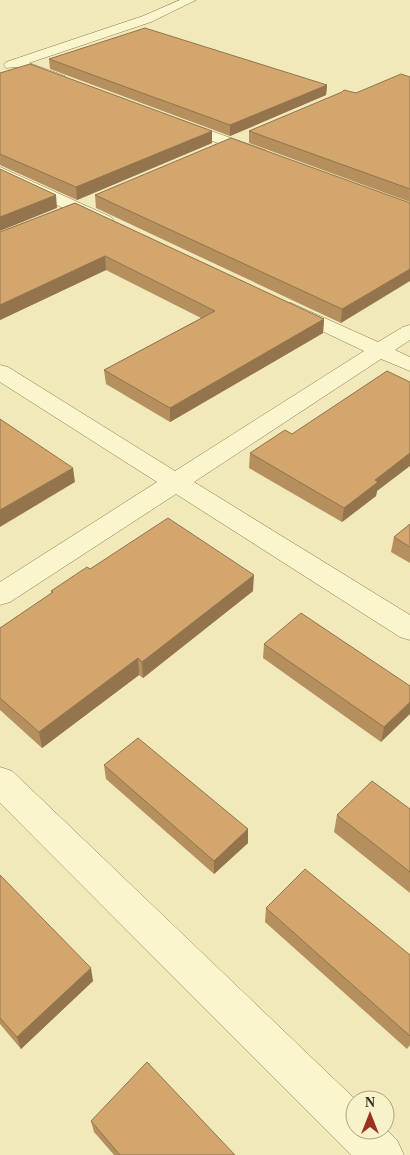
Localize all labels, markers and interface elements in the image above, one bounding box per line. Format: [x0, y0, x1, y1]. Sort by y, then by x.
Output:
north arrow [345, 1090, 395, 1140]
text: N [365, 1095, 375, 1110]

